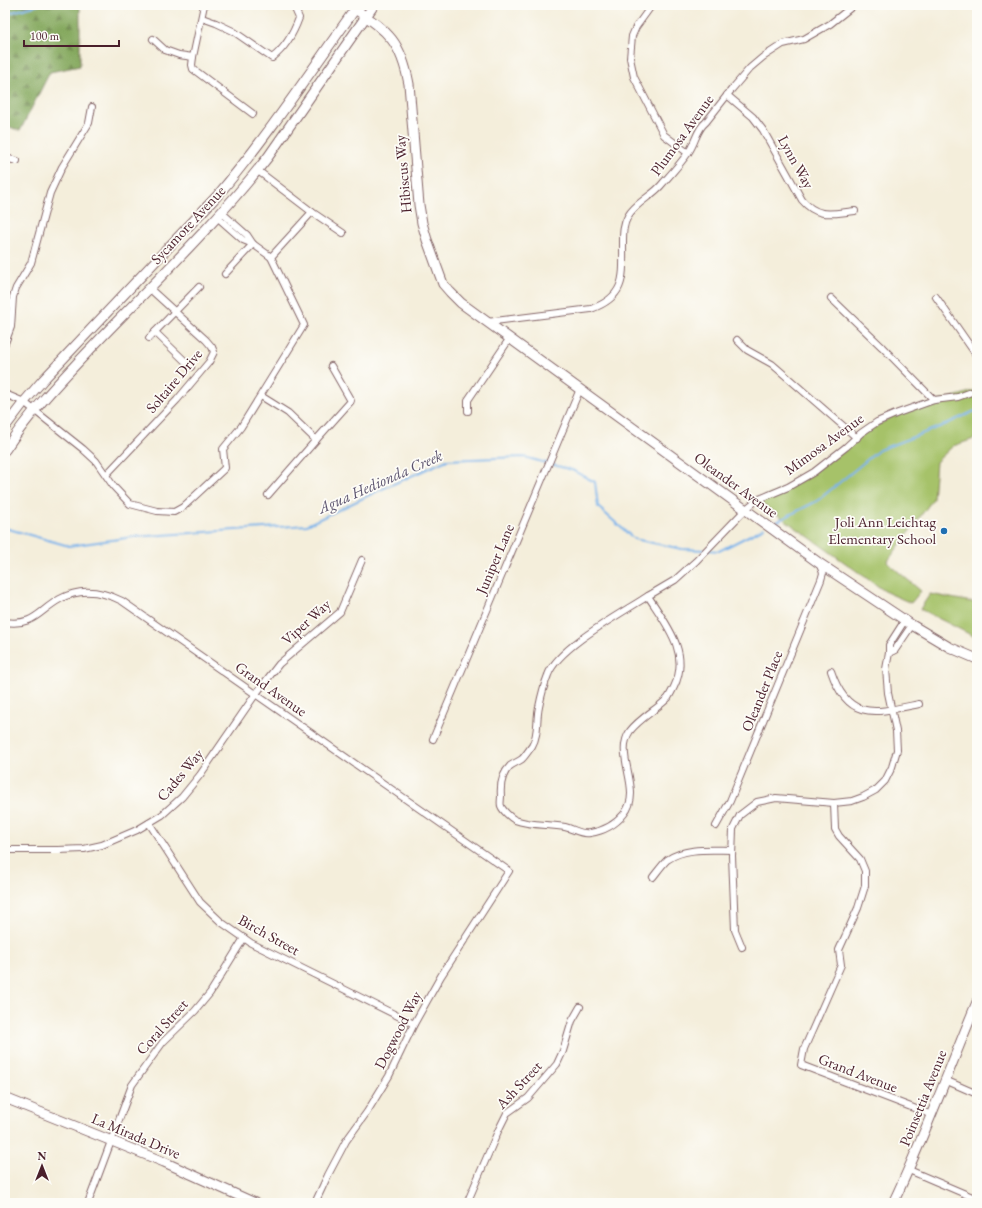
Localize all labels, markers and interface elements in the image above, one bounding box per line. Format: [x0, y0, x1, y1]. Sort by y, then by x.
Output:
scale bar [24, 22, 119, 48]
text: 100 m [30, 28, 60, 44]
street label: Plumosa Avenue [646, 90, 718, 179]
street label: Lynn Way [774, 132, 819, 192]
street label: Hibiscus Way [390, 134, 415, 214]
street label: Sycamore Avenue [146, 181, 229, 268]
street label: Soltaire Drive [141, 345, 206, 417]
street label: Mimosa Avenue [780, 408, 867, 479]
water label: Agua Hedionda Creek [314, 444, 446, 519]
street label: Oleander Avenue [691, 448, 782, 522]
place label: Joli Ann Leichtag Elementary School [828, 512, 936, 548]
street label: Juniper Lane [470, 521, 518, 599]
marker: Joli Ann Leichtag Elementary School [939, 526, 949, 536]
street label: Viper Way [277, 594, 335, 649]
street label: Oleander Place [737, 647, 786, 734]
street label: Grand Avenue [232, 657, 311, 720]
street label: Cades Way [152, 744, 207, 805]
street label: Birch Street [235, 910, 304, 959]
street label: Dogwood Way [370, 987, 426, 1072]
street label: Coral Street [132, 995, 192, 1059]
street label: Poinsettia Avenue [895, 1047, 951, 1149]
street label: Grand Avenue [816, 1049, 901, 1096]
street label: Ash Street [491, 1056, 546, 1113]
street label: La Mirada Drive [89, 1108, 184, 1163]
north arrow [22, 1146, 62, 1186]
text: N [38, 1149, 47, 1163]

